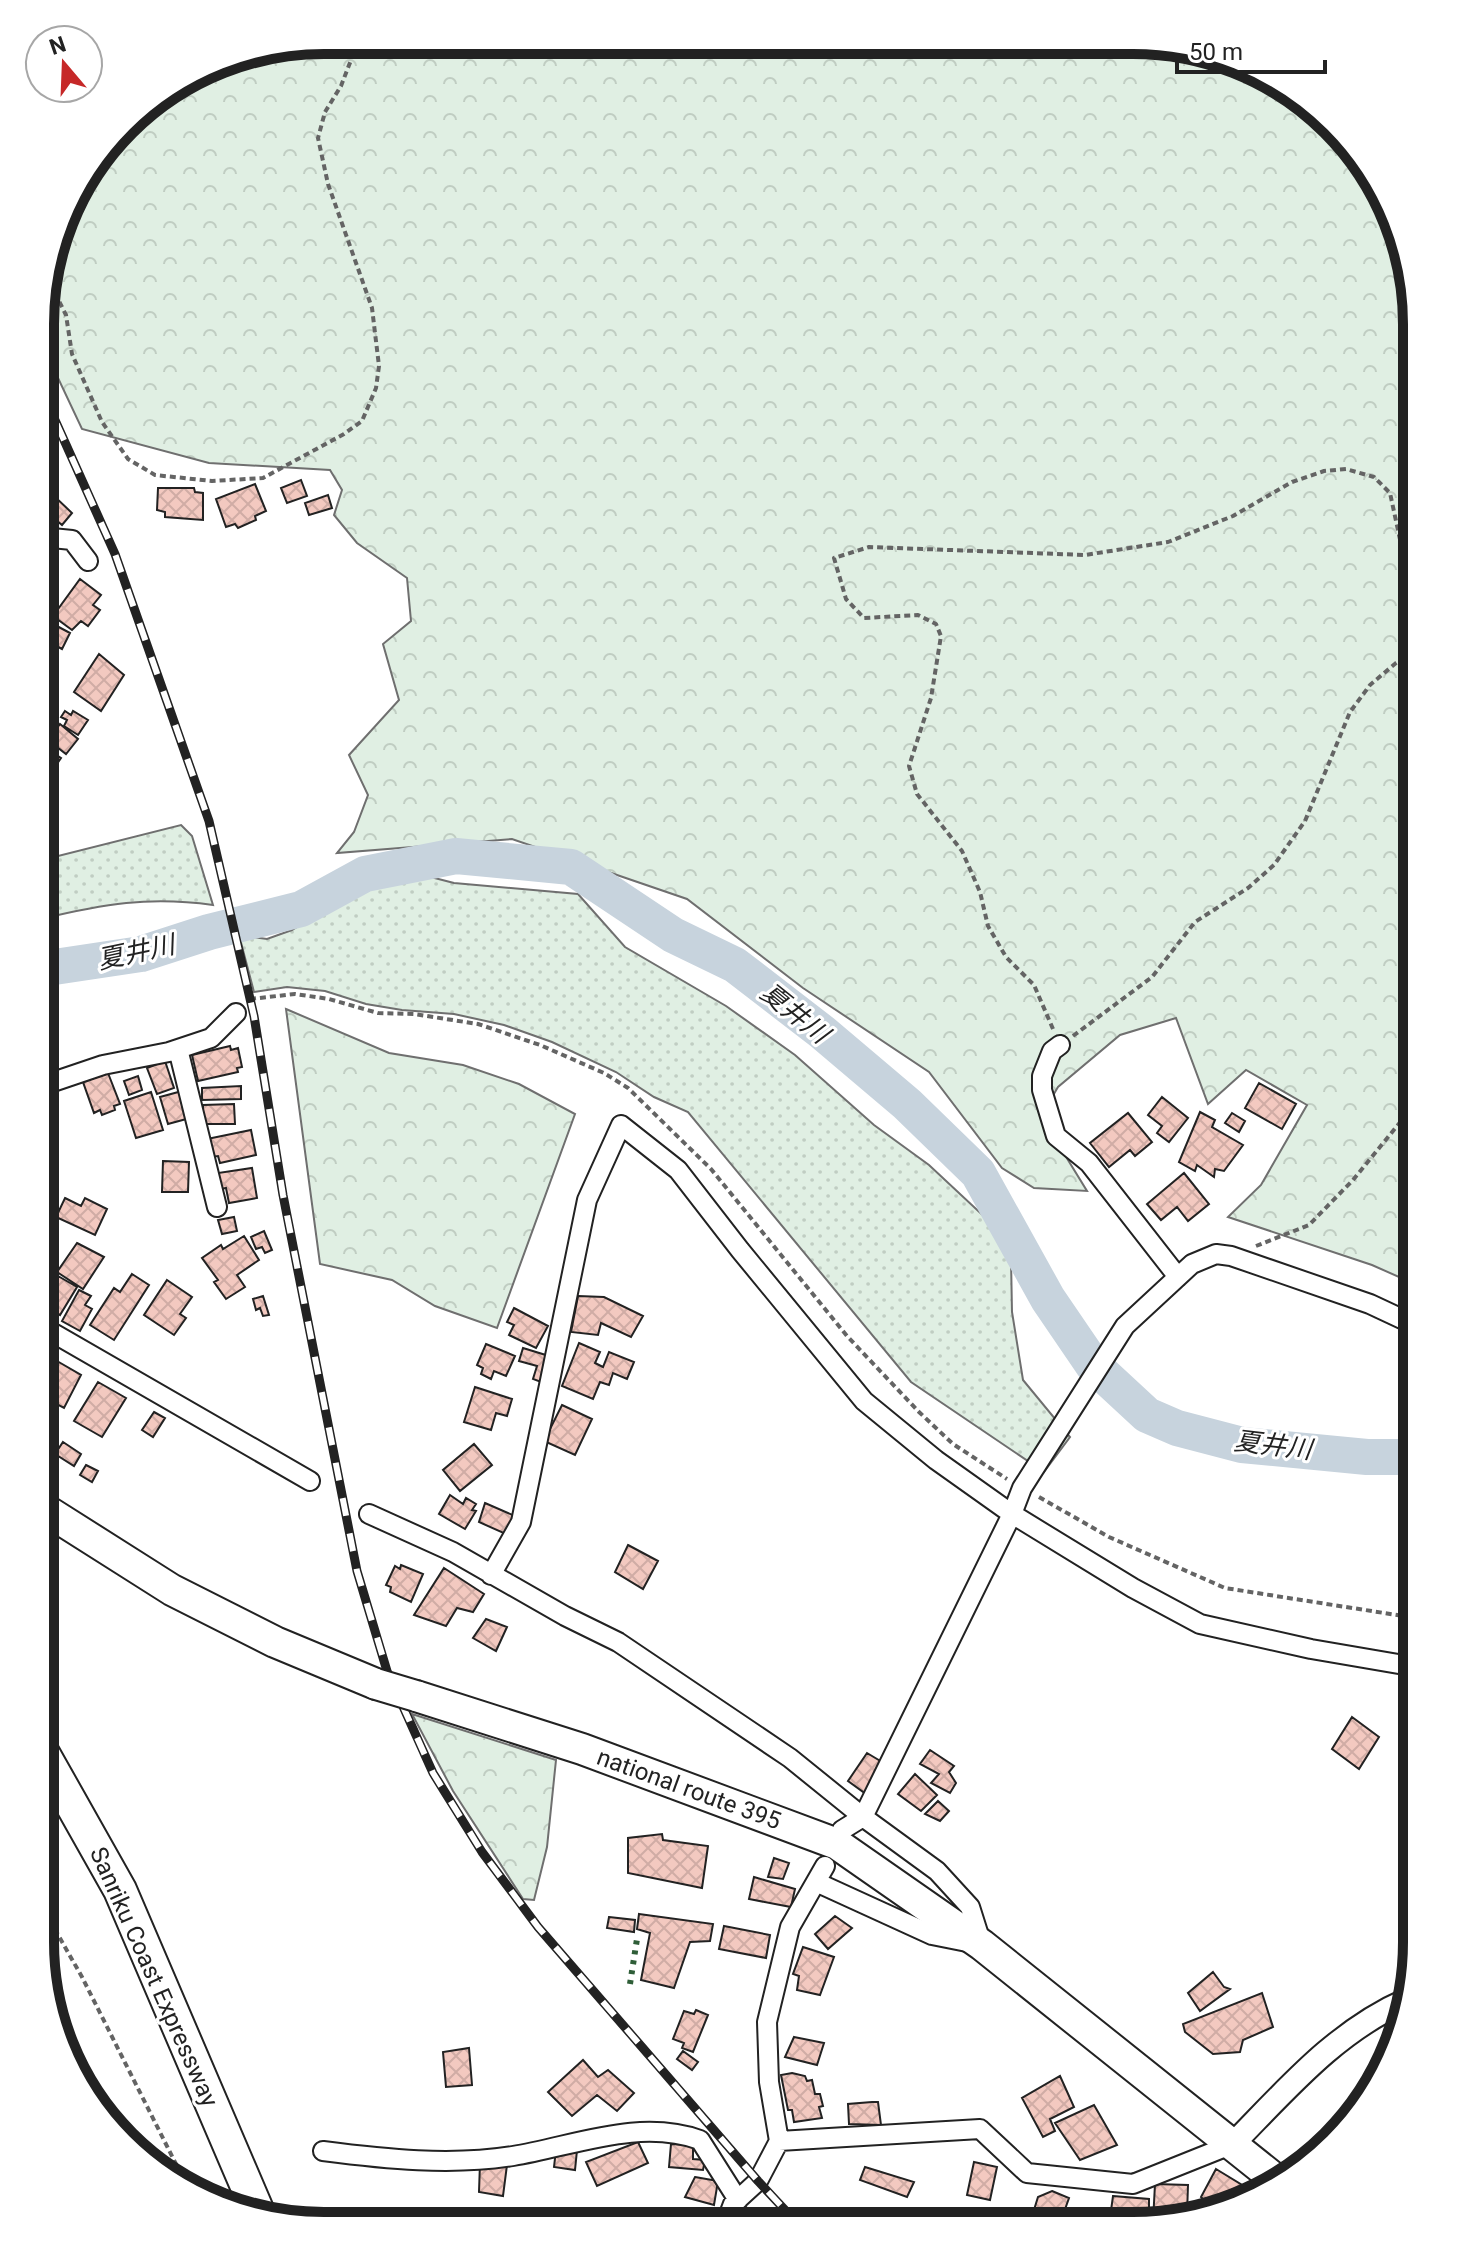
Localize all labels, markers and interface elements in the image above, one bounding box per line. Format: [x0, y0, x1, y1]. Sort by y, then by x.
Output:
north arrow [24, 24, 104, 104]
scale bar [1177, 24, 1325, 74]
text: N [46, 31, 69, 60]
text: 50 m [1189, 38, 1243, 66]
water label: 夏井川 [95, 929, 180, 975]
water label: 夏井川 [755, 977, 837, 1051]
water label: 夏井川 [1232, 1425, 1317, 1465]
street label: national route 395 [593, 1743, 785, 1835]
street label: Sanriku Coast Expressway [84, 1843, 224, 2112]

